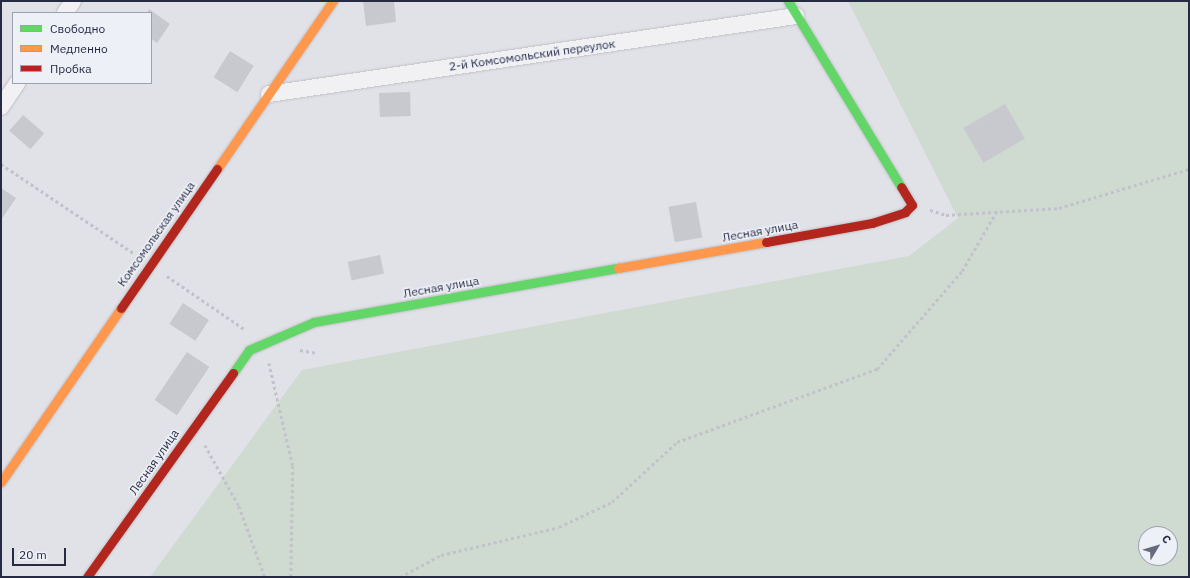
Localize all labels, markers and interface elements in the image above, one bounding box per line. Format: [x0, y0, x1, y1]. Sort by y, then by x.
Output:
legend [12, 12, 152, 84]
text: Свободно [50, 21, 105, 36]
street label: 2-й Комсомольский переулок [448, 36, 616, 74]
text: Медленно [50, 41, 108, 56]
text: Пробка [50, 61, 92, 76]
street label: Комсомольская улица [114, 179, 198, 289]
street label: Лесная улица [721, 217, 799, 245]
street label: Лесная улица [402, 273, 480, 301]
street label: Лесная улица [126, 426, 182, 498]
north arrow [1138, 526, 1178, 566]
text: С [1159, 532, 1174, 546]
scale bar [14, 540, 68, 566]
text: 20 m [19, 547, 47, 562]

